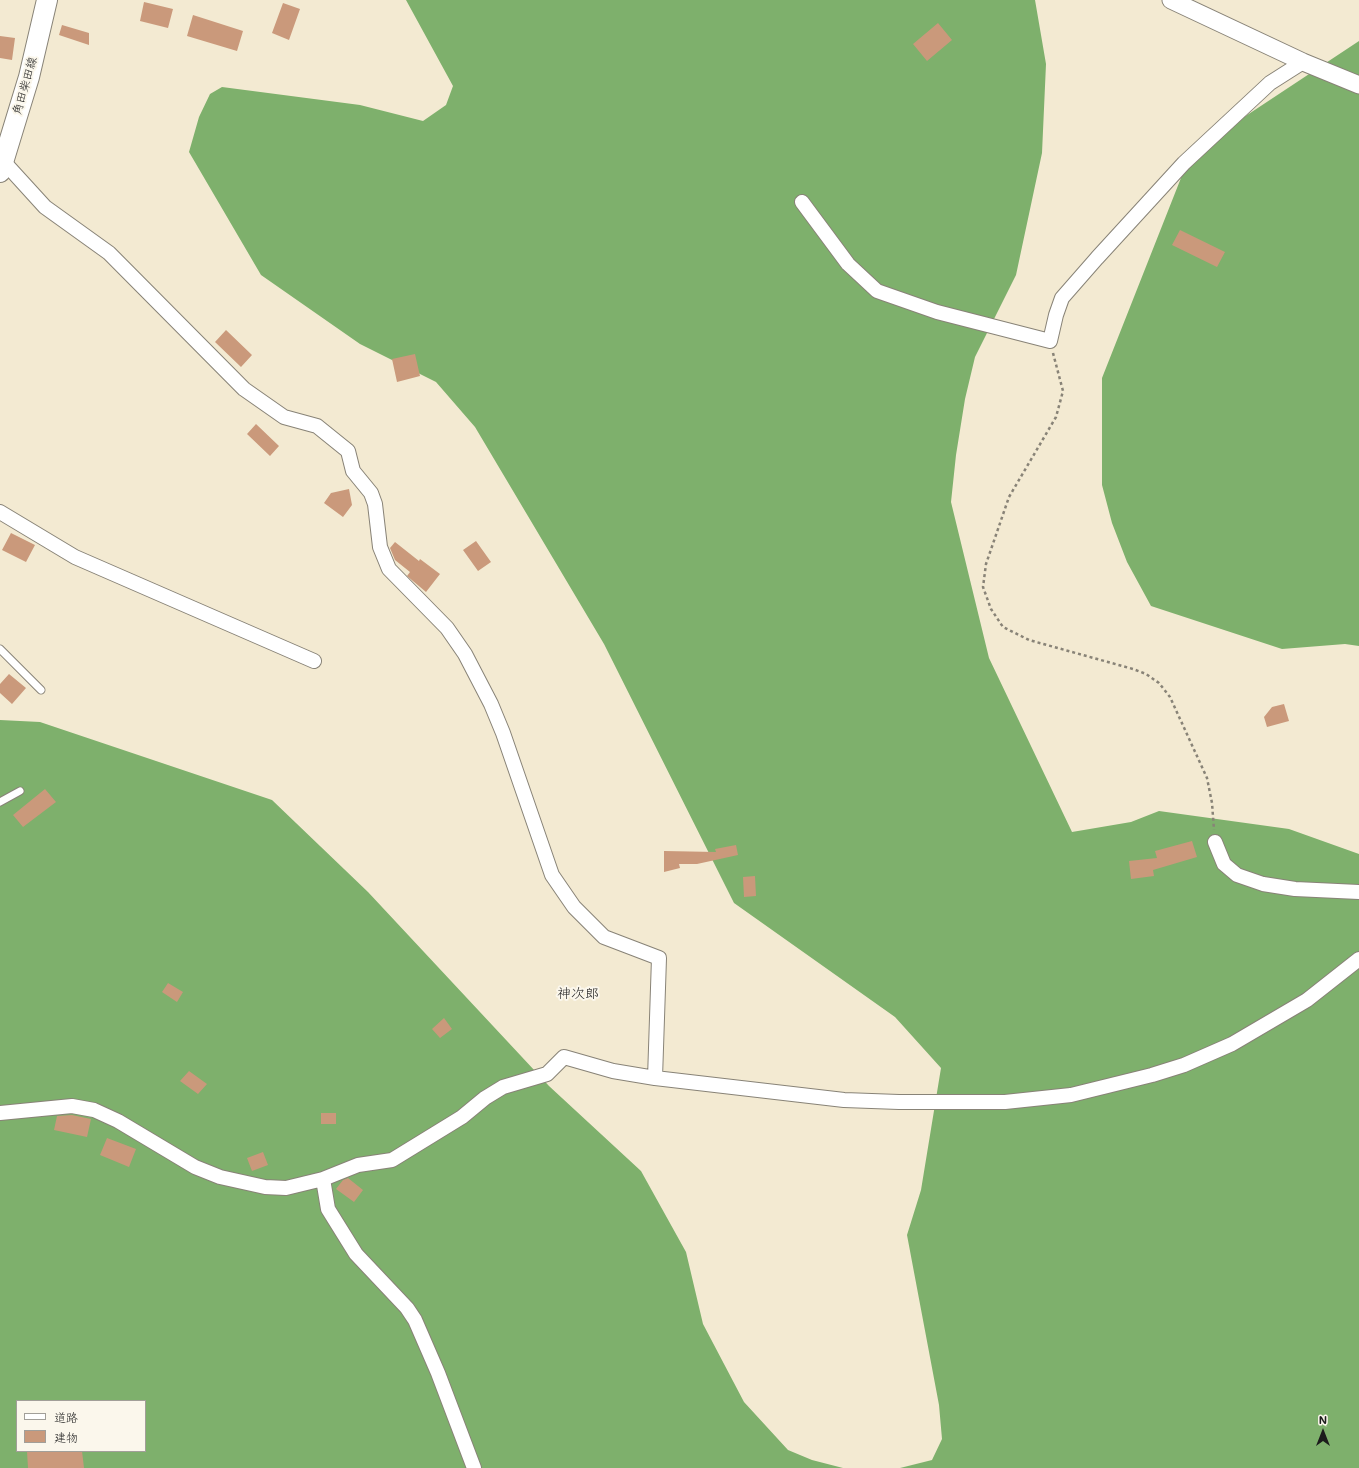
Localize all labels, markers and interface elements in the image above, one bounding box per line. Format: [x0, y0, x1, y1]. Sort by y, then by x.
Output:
street label: 角田柴田線 [10, 55, 40, 117]
district label: 神次郎 [557, 986, 599, 1002]
legend [16, 1400, 146, 1452]
text: 道路 [54, 1409, 78, 1425]
north arrow [1303, 1412, 1343, 1452]
text: N [1319, 1412, 1327, 1427]
text: 建物 [54, 1429, 78, 1445]

